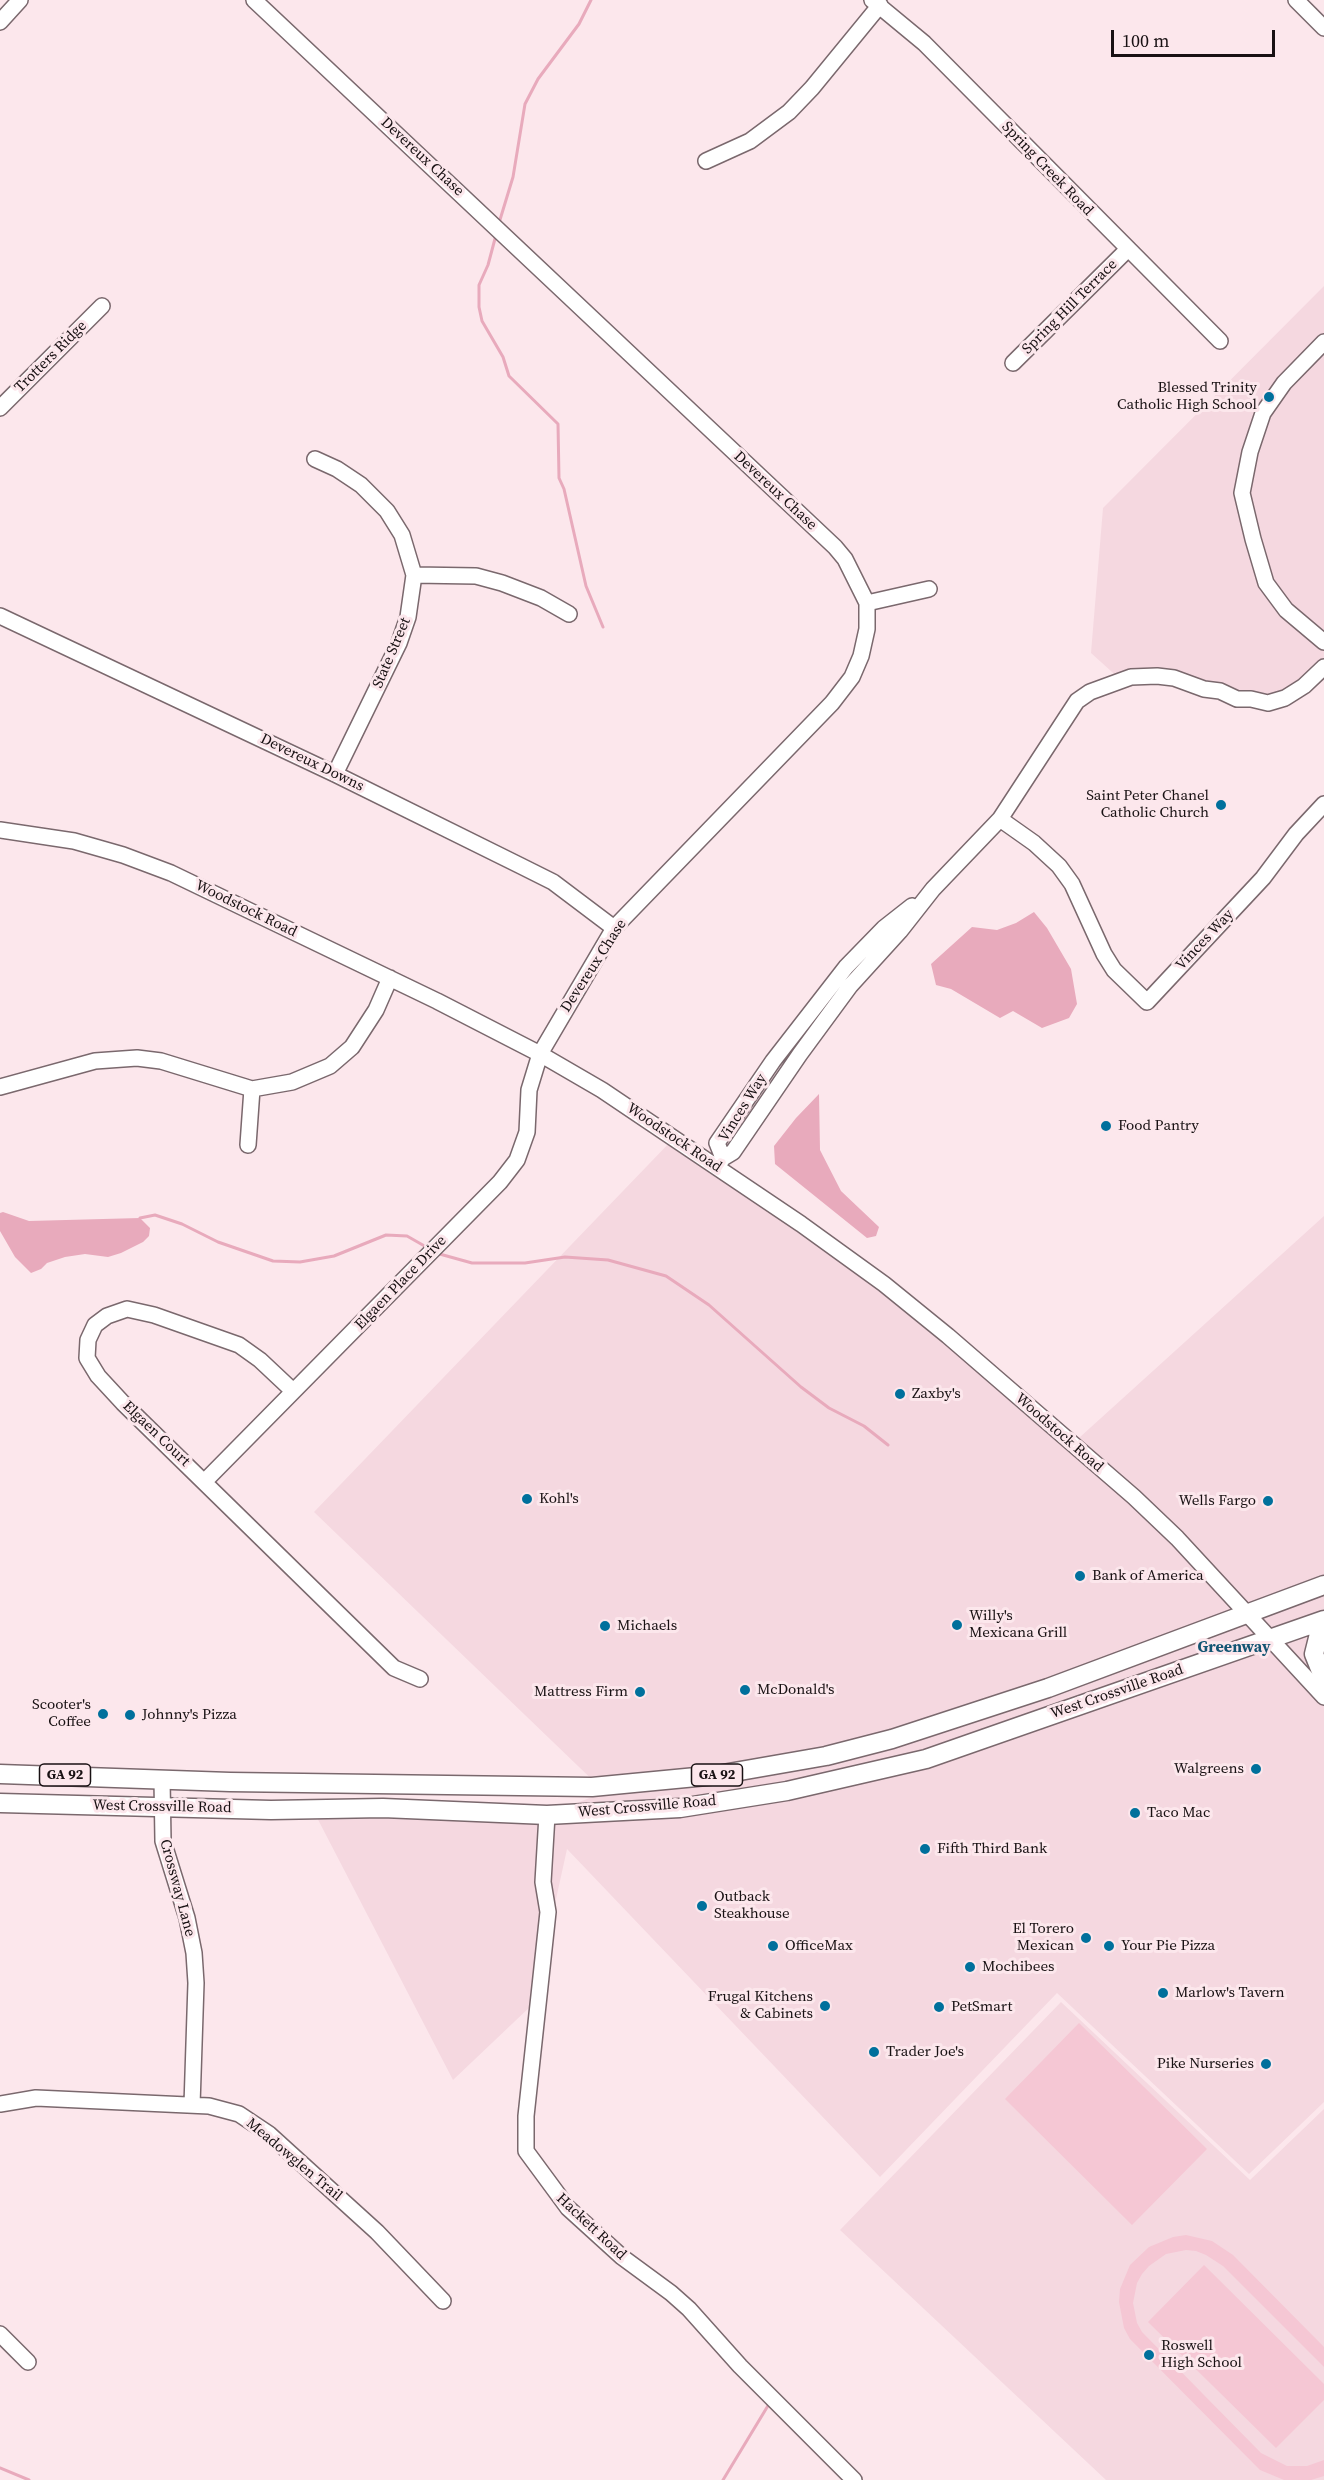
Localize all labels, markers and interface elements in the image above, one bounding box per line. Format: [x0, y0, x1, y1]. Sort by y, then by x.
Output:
scale bar [1114, 18, 1278, 56]
text: 100 m [1122, 28, 1169, 53]
street label: Devereux Chase [377, 114, 467, 200]
street label: Spring Creek Road [997, 118, 1097, 220]
street label: Spring Hill Terrace [1019, 256, 1121, 358]
street label: Trotters Ridge [11, 317, 91, 397]
place label: Blessed Trinity Catholic High School [1117, 379, 1257, 414]
marker: Blessed Trinity Catholic High School [1262, 390, 1276, 404]
street label: Devereux Chase [730, 448, 820, 534]
street label: State Street [369, 615, 415, 691]
street label: Devereux Downs [257, 730, 367, 796]
place label: Saint Peter Chanel Catholic Church [1086, 787, 1209, 822]
marker: Saint Peter Chanel Catholic Church [1214, 798, 1228, 812]
street label: Woodstock Road [192, 877, 300, 941]
street label: Vinces Way [1172, 906, 1238, 974]
street label: Devereux Chase [557, 916, 631, 1016]
street label: Vinces Way [715, 1071, 771, 1145]
street label: Woodstock Road [623, 1100, 725, 1176]
place label: Food Pantry [1118, 1117, 1199, 1135]
marker: Food Pantry [1099, 1119, 1113, 1133]
street label: Elgaen Place Drive [351, 1232, 451, 1334]
place label: Zaxby's [912, 1385, 961, 1403]
marker: Zaxby's [893, 1387, 907, 1401]
street label: Woodstock Road [1011, 1390, 1107, 1476]
street label: Elgaen Court [119, 1397, 193, 1471]
place label: Kohl's [539, 1490, 579, 1508]
marker: Kohl's [520, 1492, 534, 1506]
place label: Wells Fargo [1179, 1492, 1256, 1510]
marker: Wells Fargo [1261, 1494, 1275, 1508]
place label: Bank of America [1092, 1567, 1204, 1585]
marker: Bank of America [1073, 1569, 1087, 1583]
place label: Willy's Mexicana Grill [969, 1607, 1067, 1642]
place label: Michaels [617, 1617, 677, 1635]
marker: Willy's Mexicana Grill [950, 1618, 964, 1632]
marker: Michaels [598, 1619, 612, 1633]
district label: Greenway [1198, 1638, 1270, 1658]
street label: West Crossville Road [1048, 1661, 1186, 1723]
place label: McDonald's [757, 1681, 834, 1699]
place label: Mattress Firm [534, 1683, 628, 1701]
marker: McDonald's [738, 1683, 752, 1697]
marker: Mattress Firm [633, 1685, 647, 1699]
place label: Scooter's Coffee [32, 1696, 91, 1731]
place label: Johnny's Pizza [142, 1706, 237, 1724]
marker: Scooter's Coffee [96, 1707, 110, 1721]
marker: Johnny's Pizza [123, 1708, 137, 1722]
place label: Walgreens [1174, 1760, 1244, 1778]
marker: Walgreens [1249, 1762, 1263, 1776]
road number: GA 92 [40, 1764, 90, 1786]
road number: GA 92 [692, 1764, 742, 1786]
street label: West Crossville Road [577, 1792, 717, 1822]
street label: West Crossville Road [92, 1797, 232, 1817]
place label: Taco Mac [1147, 1804, 1210, 1822]
marker: Taco Mac [1128, 1806, 1142, 1820]
street label: Crossway Lane [155, 1837, 199, 1939]
place label: Fifth Third Bank [937, 1840, 1047, 1858]
marker: Fifth Third Bank [918, 1842, 932, 1856]
place label: Outback Steakhouse [714, 1888, 790, 1923]
marker: Outback Steakhouse [695, 1899, 709, 1913]
place label: El Torero Mexican [1012, 1920, 1074, 1955]
marker: El Torero Mexican [1079, 1931, 1093, 1945]
place label: OfficeMax [785, 1937, 853, 1955]
place label: Your Pie Pizza [1121, 1937, 1215, 1955]
marker: OfficeMax [766, 1939, 780, 1953]
marker: Your Pie Pizza [1102, 1939, 1116, 1953]
place label: Mochibees [982, 1958, 1055, 1976]
marker: Mochibees [963, 1960, 977, 1974]
place label: Marlow's Tavern [1175, 1984, 1285, 2002]
marker: Marlow's Tavern [1156, 1986, 1170, 2000]
place label: Frugal Kitchens & Cabinets [708, 1988, 813, 2023]
place label: PetSmart [951, 1998, 1012, 2016]
marker: Frugal Kitchens & Cabinets [818, 1999, 832, 2013]
marker: PetSmart [932, 2000, 946, 2014]
place label: Trader Joe's [886, 2043, 964, 2061]
marker: Trader Joe's [867, 2045, 881, 2059]
place label: Pike Nurseries [1157, 2055, 1254, 2073]
marker: Pike Nurseries [1259, 2057, 1273, 2071]
street label: Meadowglen Trail [242, 2115, 346, 2205]
street label: Hackett Road [552, 2190, 630, 2264]
place label: Roswell High School [1161, 2337, 1242, 2372]
marker: Roswell High School [1142, 2348, 1156, 2362]

